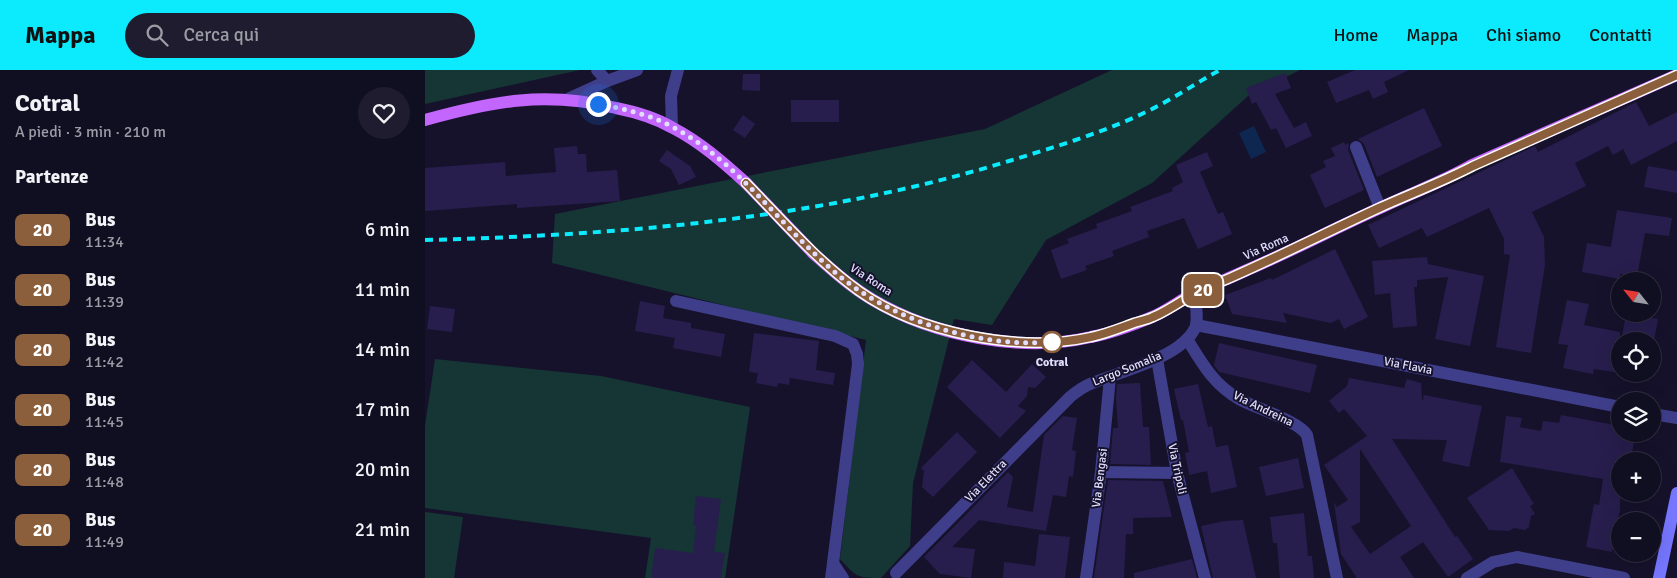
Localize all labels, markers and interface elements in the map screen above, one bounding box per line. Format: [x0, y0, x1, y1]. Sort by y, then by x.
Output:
search box [125, 13, 475, 58]
text: Mappa [25, 20, 95, 50]
icon: search [143, 21, 171, 49]
text: Cerca qui [183, 23, 259, 47]
text: Home [1333, 24, 1378, 46]
text: Mappa [1406, 24, 1458, 46]
text: Chi siamo [1486, 24, 1561, 46]
text: Contatti [1589, 24, 1652, 46]
button: heart [358, 87, 410, 139]
text: Cotral [15, 88, 80, 118]
your location [586, 92, 611, 117]
text: A piedi · 3 min · 210 m [15, 122, 166, 142]
text: Partenze [15, 165, 88, 189]
text: Bus [85, 208, 116, 232]
text: 6 min [365, 218, 410, 242]
text: 20 [33, 219, 52, 241]
street label: Via Roma [1241, 230, 1291, 264]
text: 11:34 [85, 232, 124, 252]
street label: Via Roma [847, 261, 895, 299]
text: Bus [85, 268, 116, 292]
north arrow [1611, 272, 1661, 322]
map controls [1611, 272, 1661, 562]
line badge: 20 [1181, 274, 1225, 306]
text: 11 min [355, 278, 410, 302]
text: 20 [33, 279, 52, 301]
text: 20 [1193, 279, 1213, 301]
text: 11:39 [85, 292, 124, 312]
text: Bus [85, 328, 116, 352]
marker: Cotral [1041, 331, 1063, 353]
button: locate [1611, 332, 1661, 382]
text: 14 min [355, 338, 410, 362]
text: 20 [33, 339, 52, 361]
street label: Largo Somalia [1090, 348, 1164, 390]
text: 11:42 [85, 352, 124, 372]
street label: Via Flavia [1382, 354, 1434, 378]
place label: Cotral [1036, 355, 1069, 370]
text: Bus [85, 388, 116, 412]
street label: Via Andreina [1230, 388, 1296, 430]
button: layers [1611, 392, 1661, 442]
text: 17 min [355, 398, 410, 422]
text: 20 [33, 399, 52, 421]
text: 11:45 [85, 412, 124, 432]
street label: Via Tripoli [1164, 442, 1190, 496]
street label: Via Bengasi [1089, 447, 1111, 509]
text: Bus [85, 448, 116, 472]
button: + [1611, 452, 1661, 502]
street label: Via Elettra [962, 456, 1010, 506]
text: 20 min [355, 458, 410, 482]
text: 20 [33, 459, 52, 481]
text: 11:48 [85, 472, 124, 492]
text: Bus [85, 508, 116, 532]
button: − [1611, 512, 1661, 562]
text: 21 min [355, 518, 410, 542]
text: 20 [33, 519, 52, 541]
text: 11:49 [85, 532, 124, 552]

